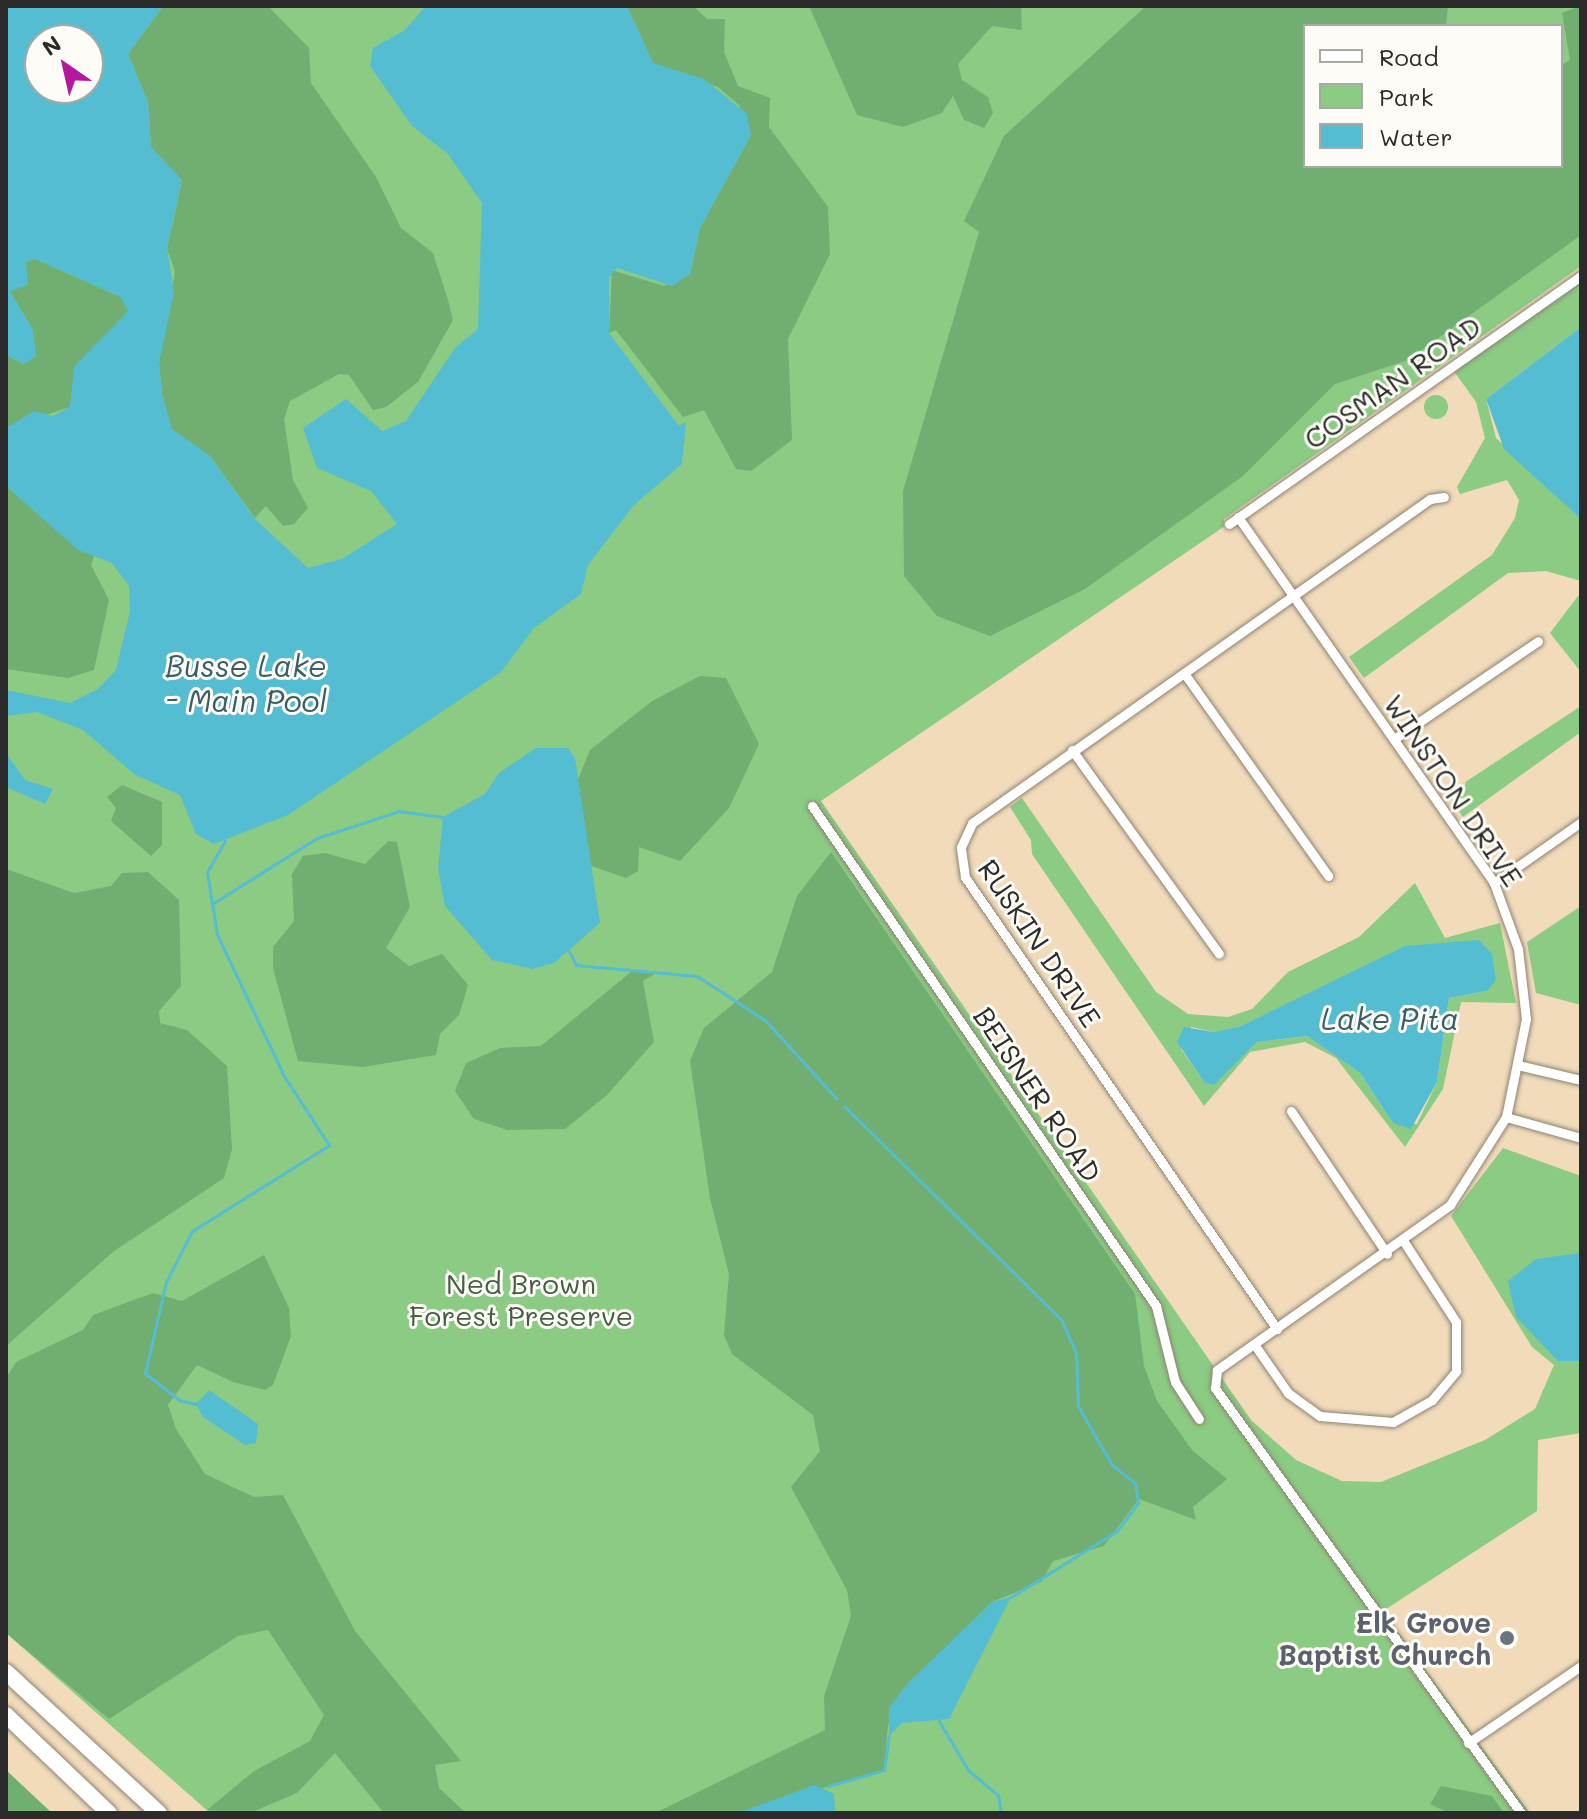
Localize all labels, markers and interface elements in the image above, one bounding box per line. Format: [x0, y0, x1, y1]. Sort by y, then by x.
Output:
north arrow [24, 24, 104, 104]
legend [1303, 24, 1563, 168]
text: N [36, 29, 66, 62]
text: Road [1379, 41, 1439, 72]
text: Park [1379, 81, 1433, 112]
text: Water [1379, 121, 1453, 152]
street label: COSMAN ROAD [1297, 309, 1487, 455]
water label: Busse Lake - Main Pool [165, 647, 327, 718]
street label: WINSTON DRIVE [1377, 688, 1531, 892]
street label: RUSKIN DRIVE [972, 853, 1108, 1033]
street label: BEISNER ROAD [967, 1000, 1109, 1188]
water label: Lake Pita [1321, 1000, 1459, 1036]
park label: Ned Brown Forest Preserve [409, 1266, 633, 1332]
place label: Elk Grove Baptist Church [1278, 1605, 1491, 1671]
marker: Elk Grove Baptist Church [1498, 1629, 1516, 1647]

